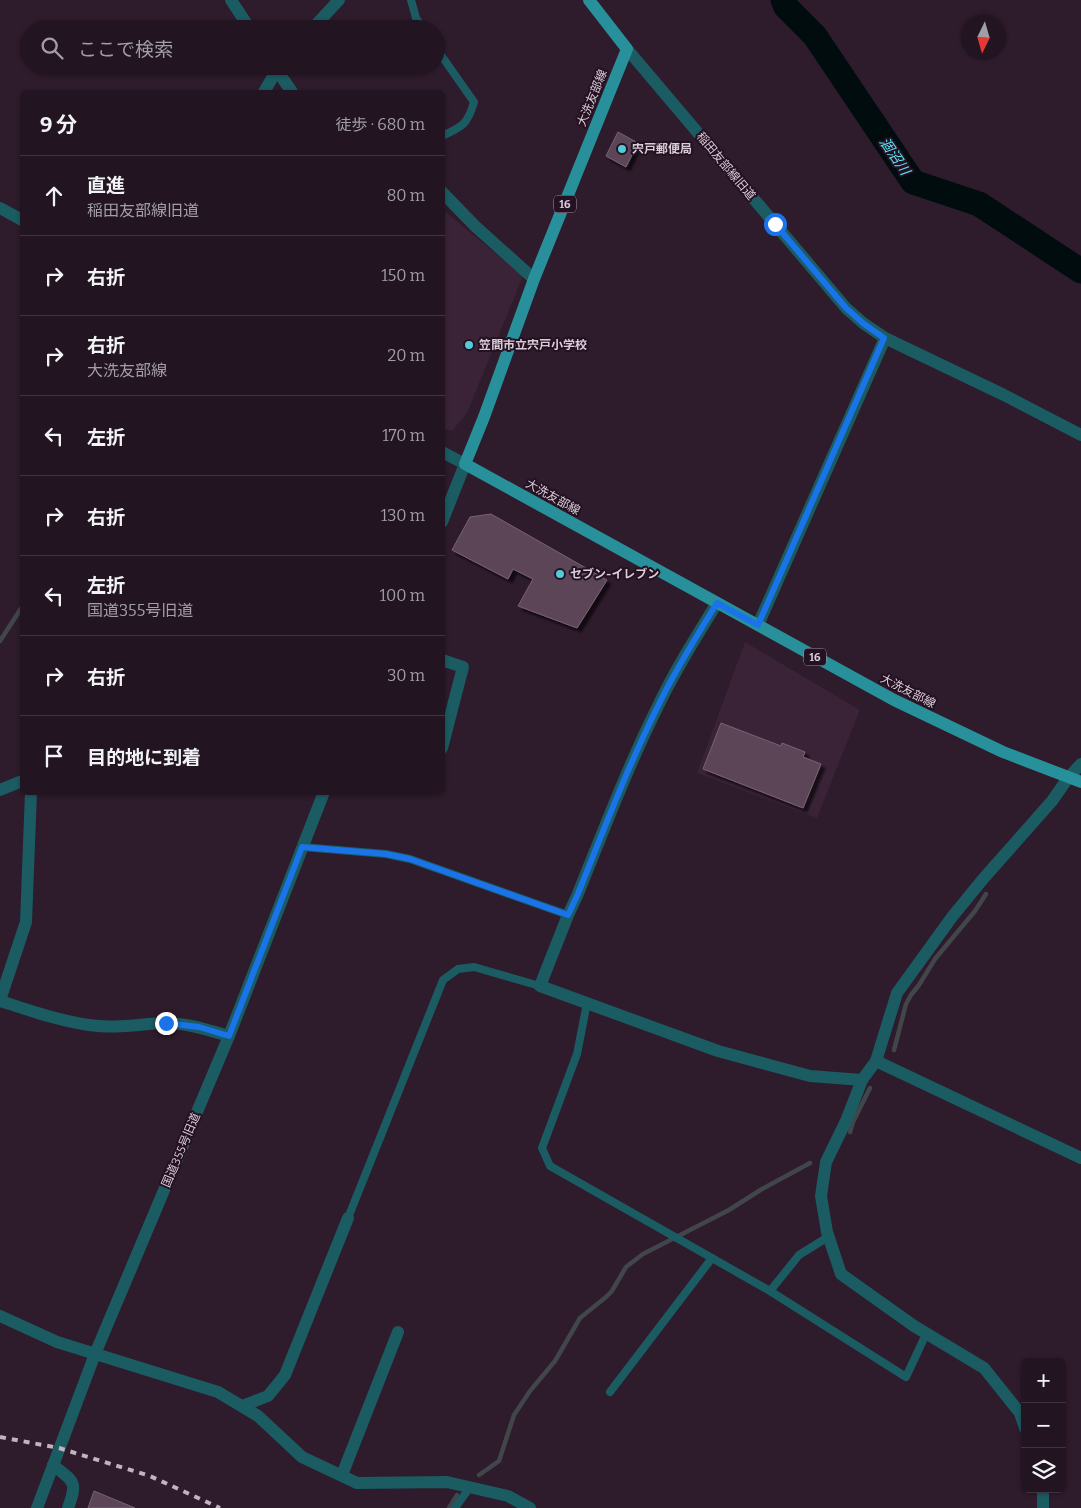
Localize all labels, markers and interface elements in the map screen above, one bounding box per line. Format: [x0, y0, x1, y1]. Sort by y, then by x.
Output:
north arrow [961, 15, 1006, 60]
search box [20, 20, 445, 75]
icon: search [38, 34, 66, 62]
text: ここで検索 [78, 38, 173, 61]
street label: 大洗友部線 [574, 68, 610, 128]
text: 9 分 [40, 112, 77, 138]
text: 徒歩 · 680 m [335, 115, 425, 134]
street label: 稲田友部線旧道 [694, 129, 758, 203]
water label: 涸沼川 [876, 134, 914, 180]
place label: 宍戸郵便局 [632, 142, 692, 156]
marker: 宍戸郵便局 [616, 143, 628, 155]
text: 直進 [87, 174, 125, 197]
icon: ahead [40, 182, 68, 210]
text: 80 m [387, 186, 425, 205]
road number: 16 [554, 195, 576, 212]
text: 稲田友部線旧道 [87, 201, 199, 220]
route start [764, 213, 787, 236]
icon: right [40, 262, 68, 290]
text: 右折 [87, 266, 125, 289]
text: 150 m [381, 266, 425, 285]
text: 右折 [87, 334, 125, 357]
place label: 笠間市立宍戸小学校 [478, 338, 587, 352]
marker: 笠間市立宍戸小学校 [463, 339, 475, 351]
icon: right [40, 342, 68, 370]
text: 20 m [388, 346, 425, 365]
text: 大洗友部線 [87, 361, 167, 380]
icon: left [40, 422, 68, 450]
text: 左折 [87, 426, 125, 449]
text: 170 m [382, 426, 425, 445]
street label: 大洗友部線 [523, 476, 583, 518]
icon: right [40, 502, 68, 530]
text: 右折 [87, 506, 125, 529]
text: 130 m [381, 506, 425, 525]
place label: セブン-イレブン [570, 567, 659, 581]
marker: セブン-イレブン [554, 568, 566, 580]
text: 左折 [87, 574, 125, 597]
icon: left [40, 582, 68, 610]
text: 100 m [380, 586, 425, 605]
text: 国道355号旧道 [87, 601, 193, 620]
road number: 16 [804, 649, 826, 666]
icon: right [40, 662, 68, 690]
text: 右折 [87, 666, 125, 689]
text: 30 m [387, 666, 425, 685]
street label: 大洗友部線 [878, 671, 938, 711]
icon: arrive [40, 742, 68, 770]
text: 目的地に到着 [87, 746, 201, 769]
route end [155, 1012, 178, 1035]
street label: 国道355号旧道 [159, 1111, 203, 1189]
map controls [1021, 1358, 1066, 1493]
button: + [1021, 1358, 1066, 1403]
button: − [1021, 1403, 1066, 1448]
button: layers [1021, 1448, 1066, 1493]

